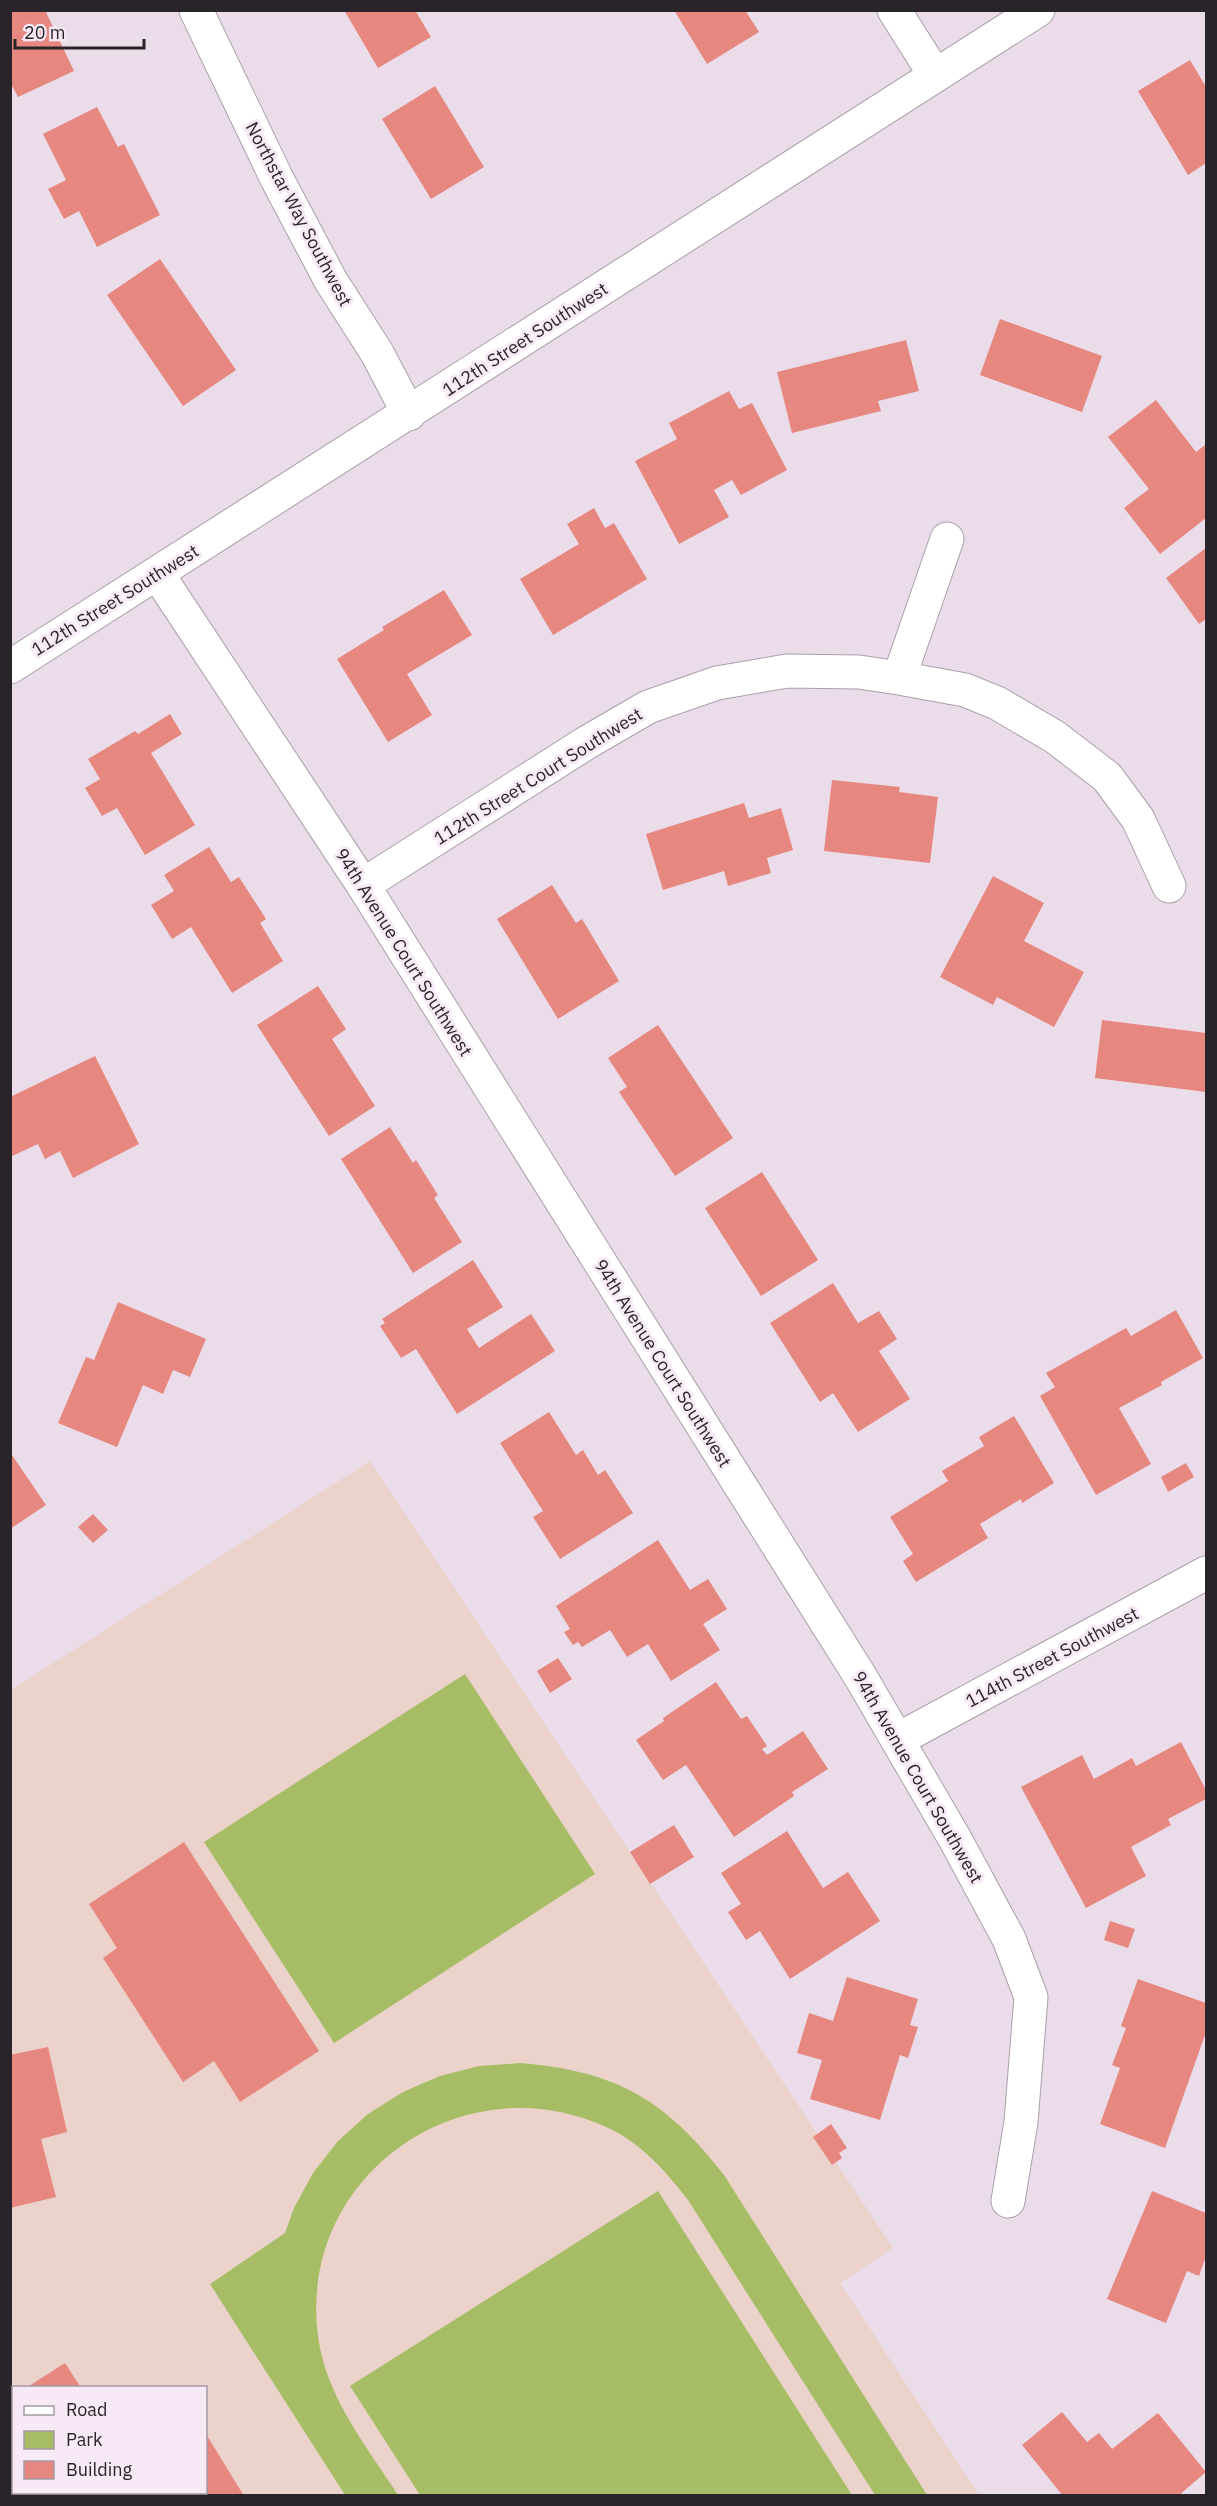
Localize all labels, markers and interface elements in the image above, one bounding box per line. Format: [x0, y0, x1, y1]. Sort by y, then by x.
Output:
scale bar [15, 12, 144, 50]
text: 20 m [24, 21, 66, 44]
street label: Northstar Way Southwest [241, 118, 357, 310]
street label: 112th Street Southwest [438, 277, 612, 401]
street label: 112th Street Southwest [27, 539, 203, 661]
street label: 112th Street Court Southwest [430, 702, 646, 850]
street label: 94th Avenue Court Southwest [330, 844, 478, 1060]
street label: 94th Avenue Court Southwest [589, 1255, 737, 1471]
street label: 114th Street Southwest [962, 1602, 1142, 1712]
street label: 94th Avenue Court Southwest [848, 1667, 988, 1887]
legend [12, 2386, 207, 2494]
text: Road [66, 2398, 107, 2421]
text: Park [66, 2428, 103, 2451]
text: Building [66, 2458, 133, 2481]

